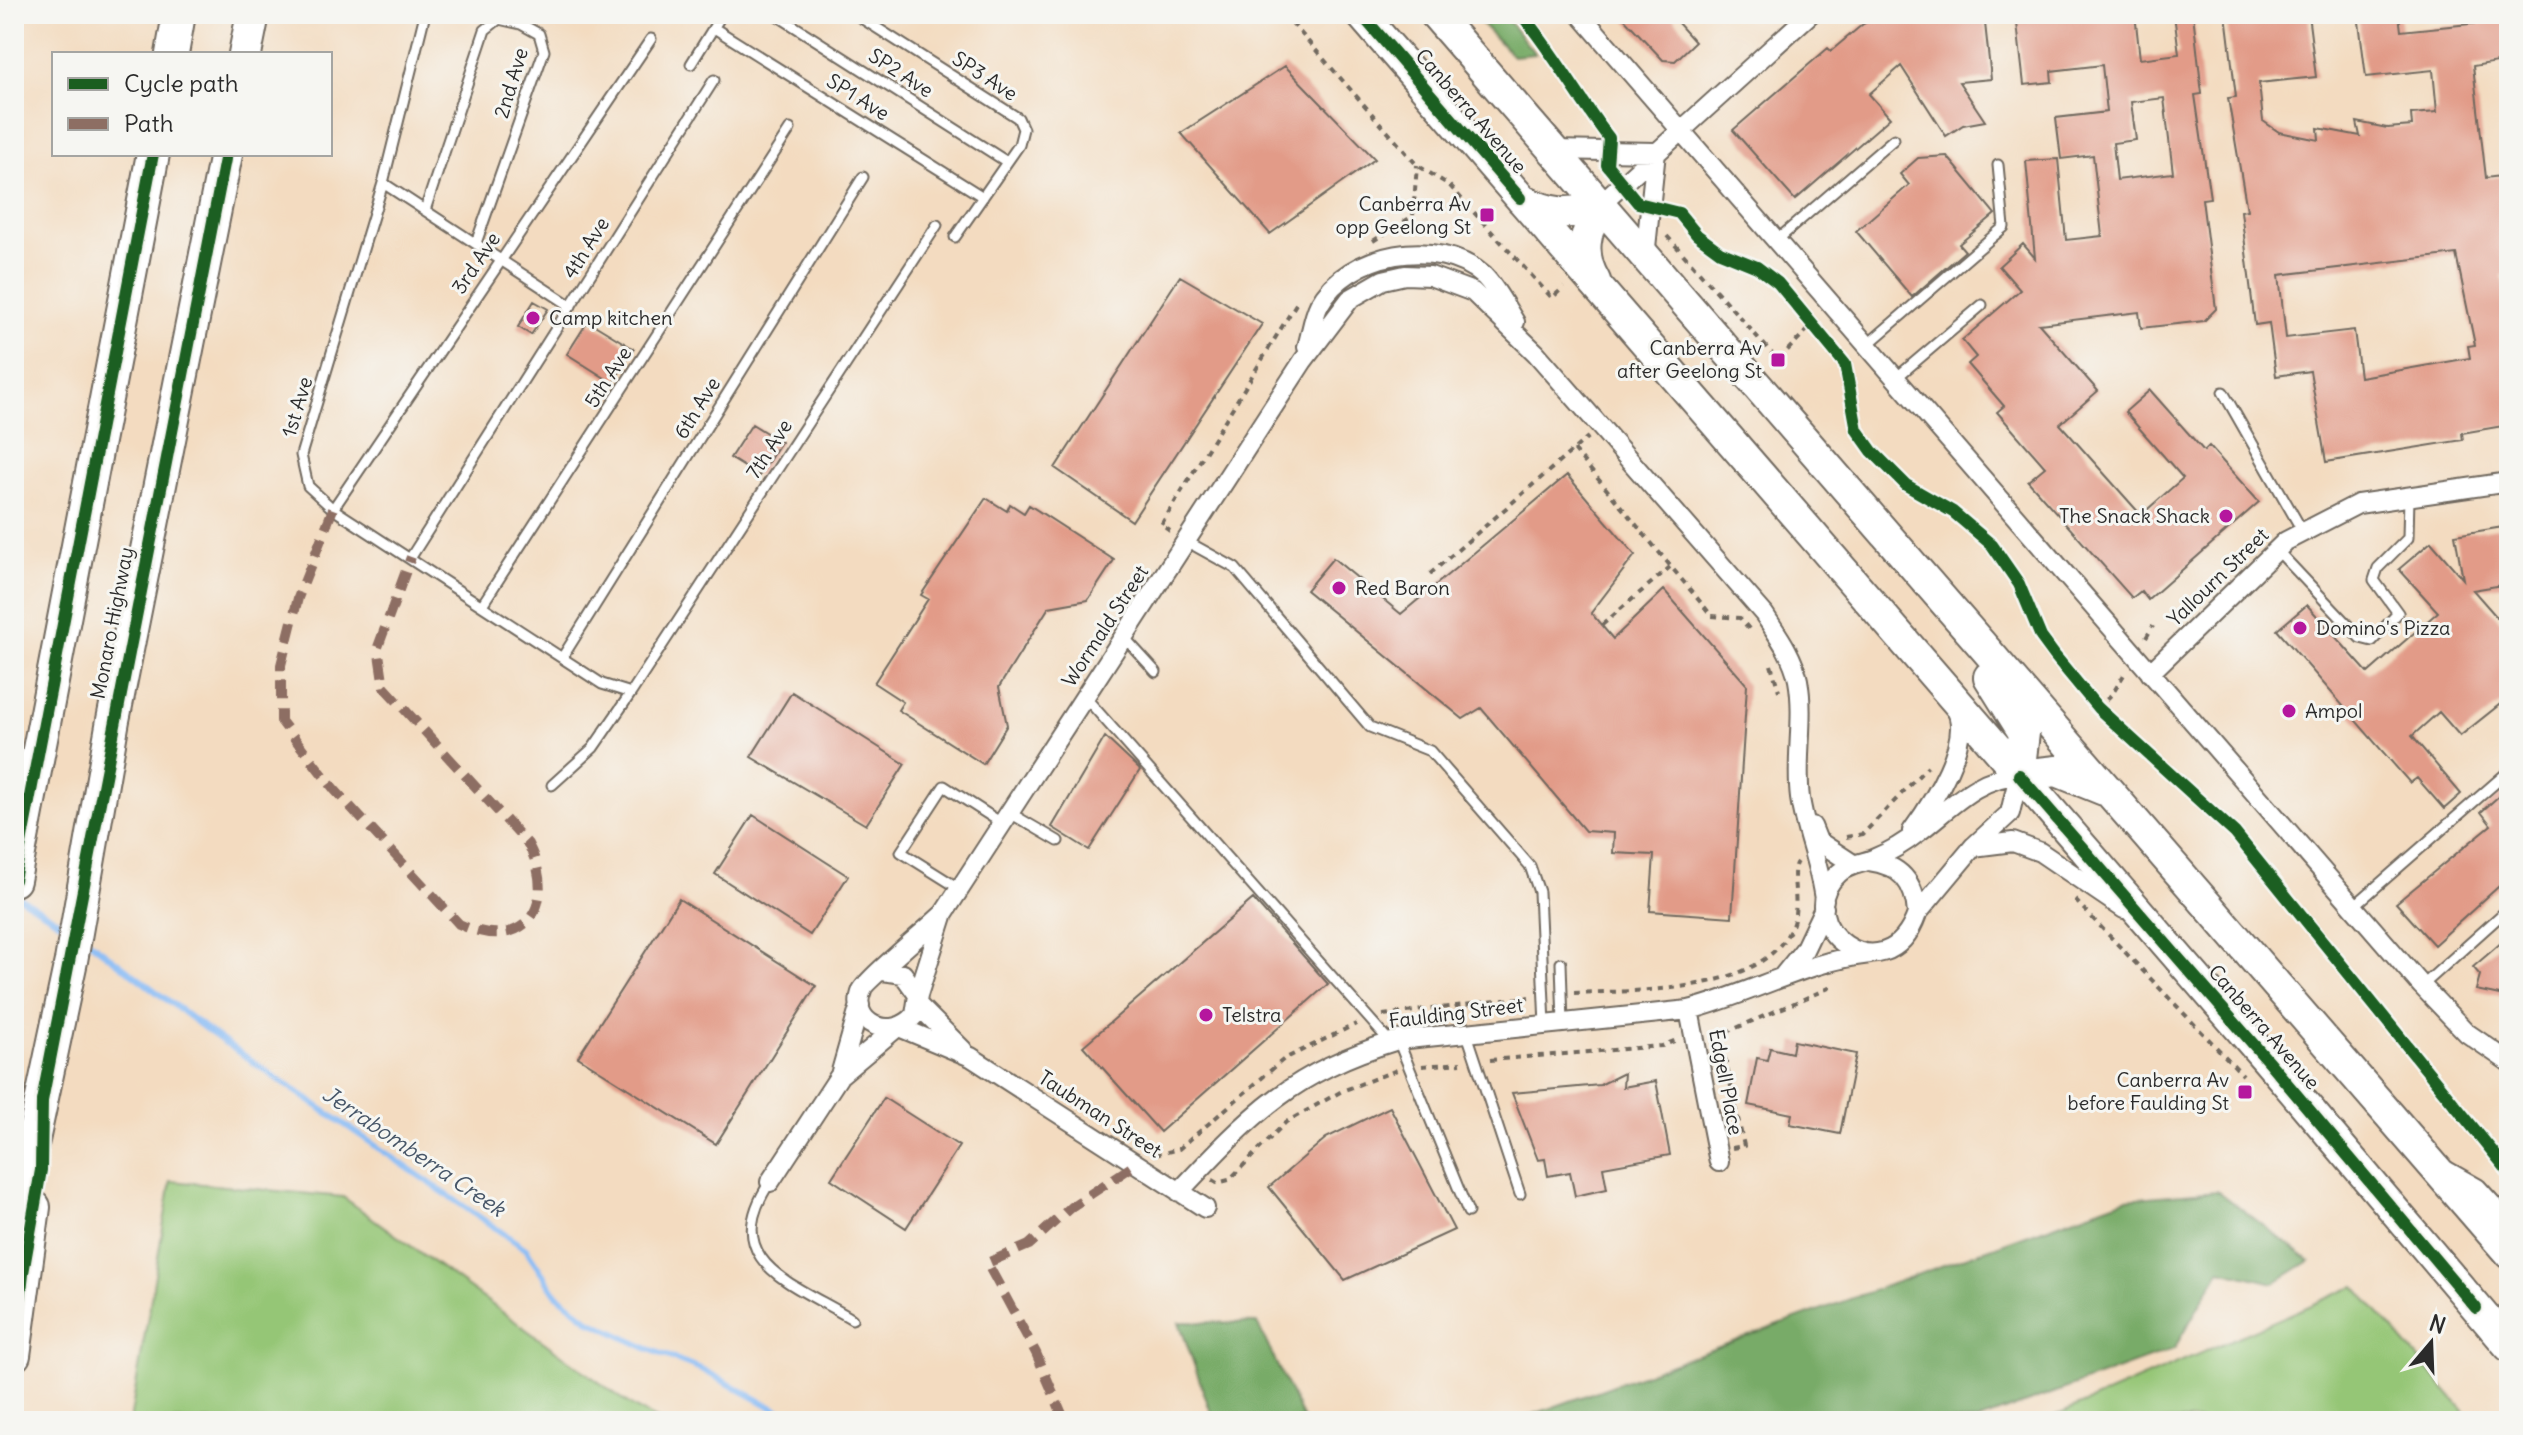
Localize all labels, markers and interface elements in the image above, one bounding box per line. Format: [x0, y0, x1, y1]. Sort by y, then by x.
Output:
street label: SP2 Ave [864, 42, 938, 103]
street label: Canberra Avenue [1410, 43, 1532, 178]
street label: 2nd Ave [488, 45, 533, 121]
street label: SP3 Ave [948, 45, 1022, 106]
legend [52, 52, 332, 156]
text: Cycle path [124, 68, 239, 98]
street label: SP1 Ave [822, 68, 894, 125]
text: Path [124, 108, 174, 138]
place label: Canberra Av opp Geelong St [1335, 191, 1471, 239]
marker: Canberra Av opp Geelong St [1478, 206, 1496, 224]
street label: 4th Ave [557, 212, 614, 283]
street label: 3rd Ave [446, 227, 505, 298]
place label: Camp kitchen [549, 305, 673, 330]
marker: Camp kitchen [524, 309, 542, 327]
place label: Canberra Av after Geelong St [1617, 335, 1762, 383]
street label: 5th Ave [579, 342, 637, 412]
marker: Canberra Av after Geelong St [1769, 351, 1787, 369]
street label: 6th Ave [668, 372, 725, 443]
street label: 1st Ave [276, 374, 318, 440]
street label: 7th Ave [740, 414, 797, 483]
place label: The Snack Shack [2059, 503, 2210, 528]
marker: The Snack Shack [2217, 507, 2235, 525]
street label: Yallourn Street [2162, 522, 2274, 631]
street label: Monaro Highway [85, 545, 138, 701]
street label: Wormald Street [1056, 560, 1153, 691]
place label: Red Baron [1355, 575, 1450, 600]
marker: Red Baron [1330, 579, 1348, 597]
place label: Domino's Pizza [2316, 615, 2451, 640]
marker: Domino's Pizza [2291, 619, 2309, 637]
place label: Ampol [2305, 698, 2363, 723]
marker: Ampol [2280, 702, 2298, 720]
street label: Canberra Avenue [2203, 959, 2325, 1094]
street label: Faulding Street [1387, 992, 1525, 1033]
place label: Telstra [1222, 1002, 1282, 1027]
marker: Telstra [1197, 1006, 1215, 1024]
street label: Edgell Place [1704, 1027, 1749, 1137]
street label: Taubman Street [1034, 1064, 1167, 1163]
place label: Canberra Av before Faulding St [2067, 1067, 2229, 1115]
water label: Jerrabomberra Creek [317, 1079, 512, 1223]
marker: Canberra Av before Faulding St [2236, 1083, 2254, 1101]
north arrow [2391, 1303, 2471, 1383]
text: N [2426, 1308, 2449, 1340]

